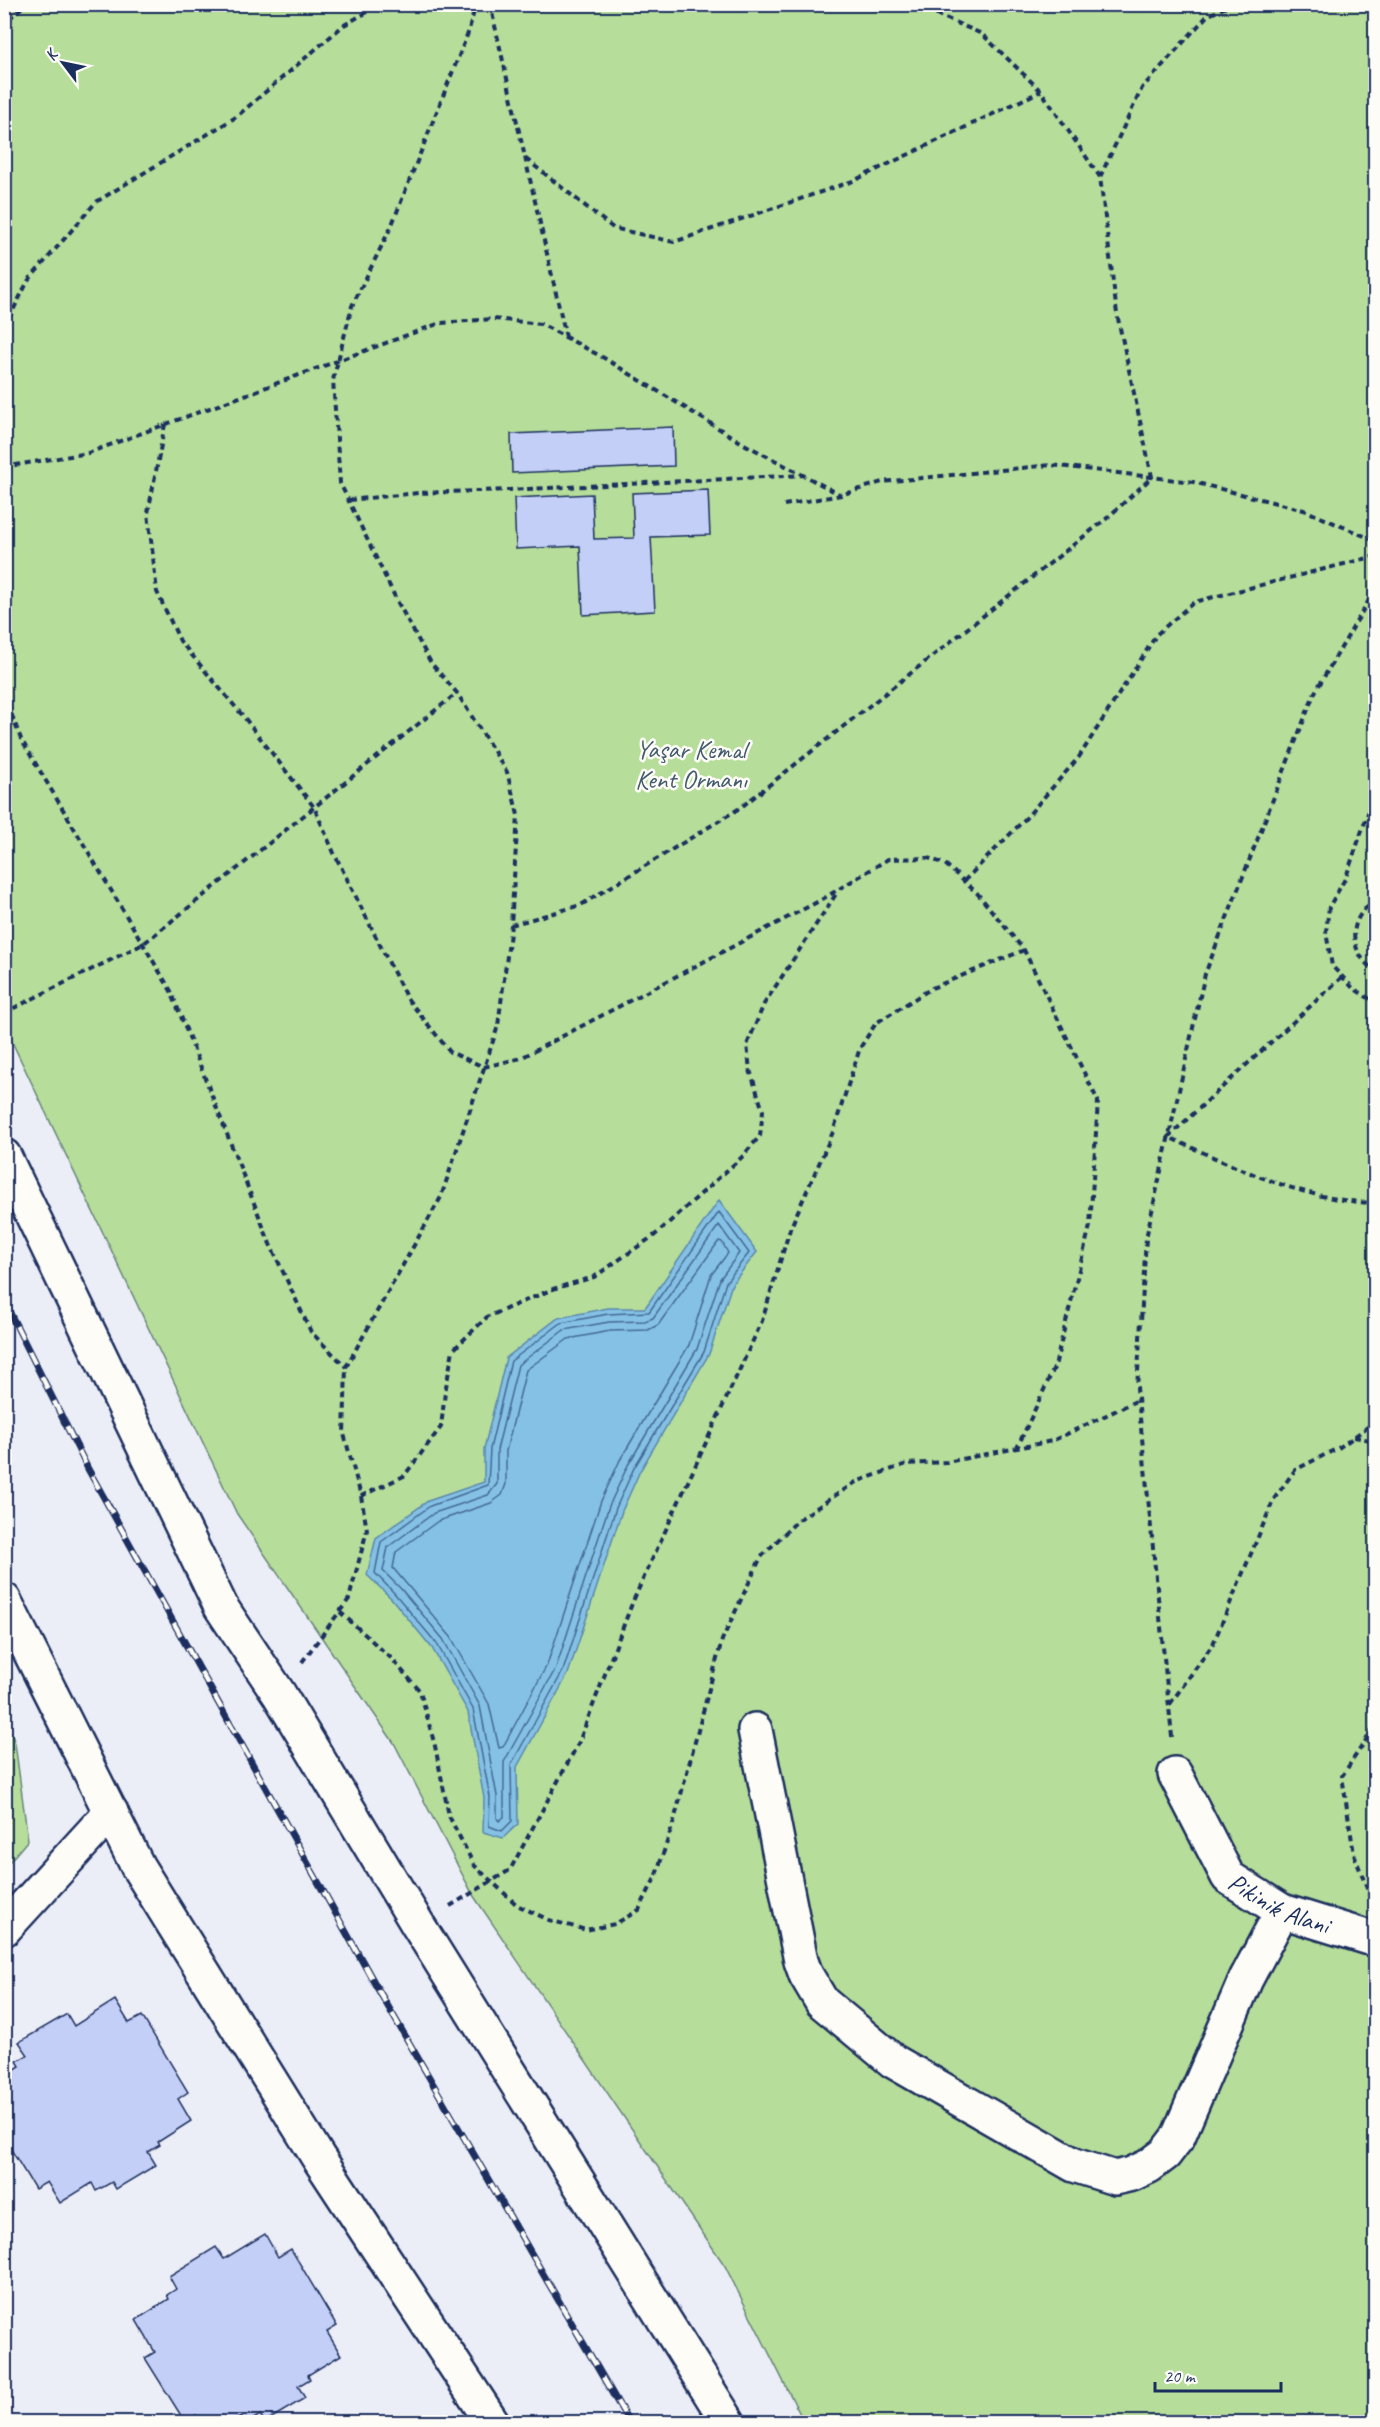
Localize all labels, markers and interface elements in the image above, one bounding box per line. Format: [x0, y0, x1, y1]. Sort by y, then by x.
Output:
north arrow [33, 33, 93, 93]
text: K [40, 44, 64, 64]
park label: Yaşar Kemal Kent Ormanı [635, 733, 751, 796]
street label: Pikinik Alani [1222, 1865, 1337, 1942]
scale bar [1155, 2355, 1281, 2393]
text: 20 m [1164, 2365, 1197, 2387]

